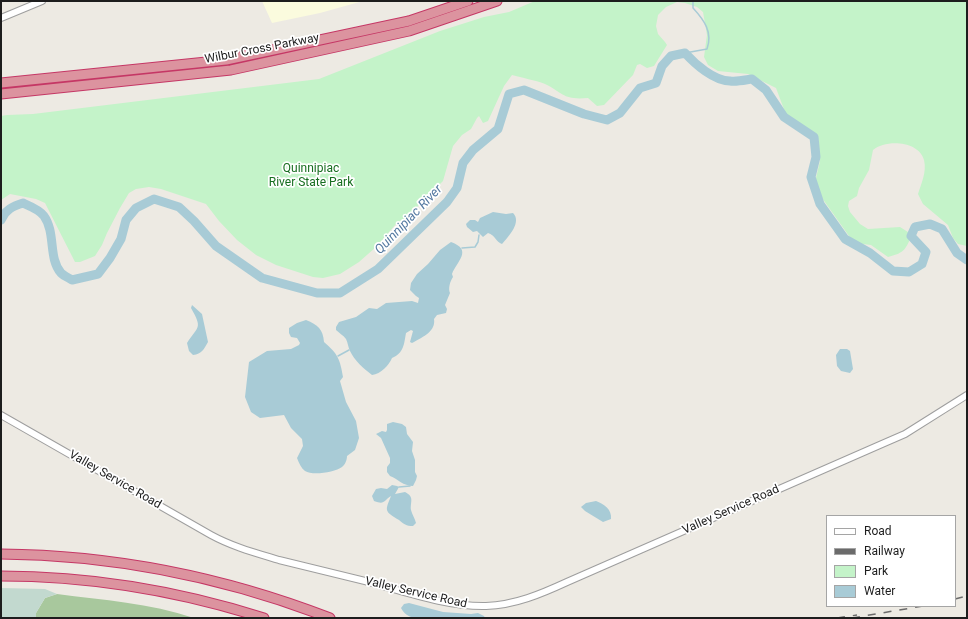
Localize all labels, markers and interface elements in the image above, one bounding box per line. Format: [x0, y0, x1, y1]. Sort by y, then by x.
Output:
street label: Wilbur Cross Parkway [204, 31, 320, 67]
park label: Quinnipiac River State Park [269, 162, 353, 190]
water label: Quinnipiac River [372, 182, 446, 258]
street label: Valley Service Road [66, 448, 164, 512]
street label: Valley Service Road [680, 482, 782, 538]
legend [826, 515, 956, 607]
text: Road [864, 524, 892, 538]
text: Railway [864, 544, 905, 558]
text: Park [864, 564, 888, 578]
street label: Valley Service Road [364, 574, 468, 612]
text: Water [864, 584, 895, 598]

